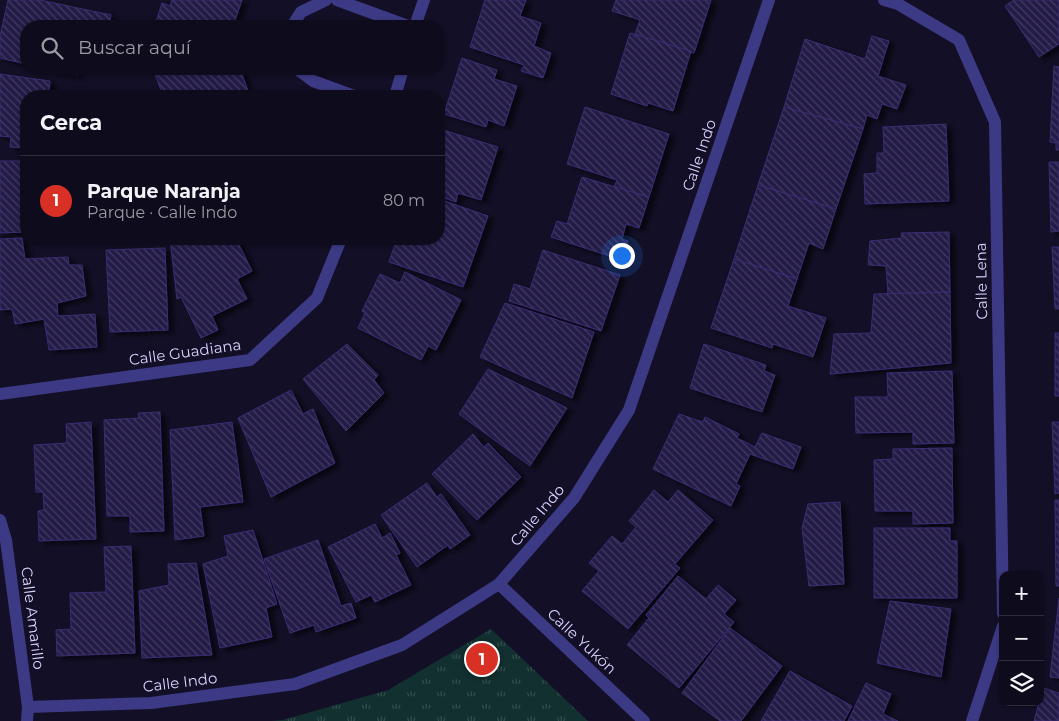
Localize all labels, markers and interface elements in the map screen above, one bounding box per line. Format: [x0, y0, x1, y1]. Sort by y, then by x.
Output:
search box [20, 20, 445, 75]
icon: search [38, 34, 66, 62]
text: Buscar aquí [78, 36, 191, 59]
text: Cerca [40, 110, 102, 135]
street label: Calle Indo [678, 117, 720, 193]
text: Parque Naranja [87, 180, 241, 203]
text: 1 [53, 191, 59, 210]
text: 80 m [383, 191, 425, 210]
text: Parque · Calle Indo [87, 203, 237, 222]
street label: Calle Lena [971, 242, 991, 320]
your location [609, 243, 635, 269]
street label: Calle Guadiana [128, 335, 242, 369]
street label: Calle Indo [506, 480, 568, 550]
street label: Calle Amarillo [17, 566, 49, 670]
map controls [999, 571, 1044, 706]
button: + [999, 571, 1044, 616]
street label: Calle Yukón [543, 604, 621, 678]
button: − [999, 616, 1044, 661]
pin: 1 [466, 640, 498, 678]
button: layers [999, 661, 1044, 706]
street label: Calle Indo [142, 668, 218, 696]

